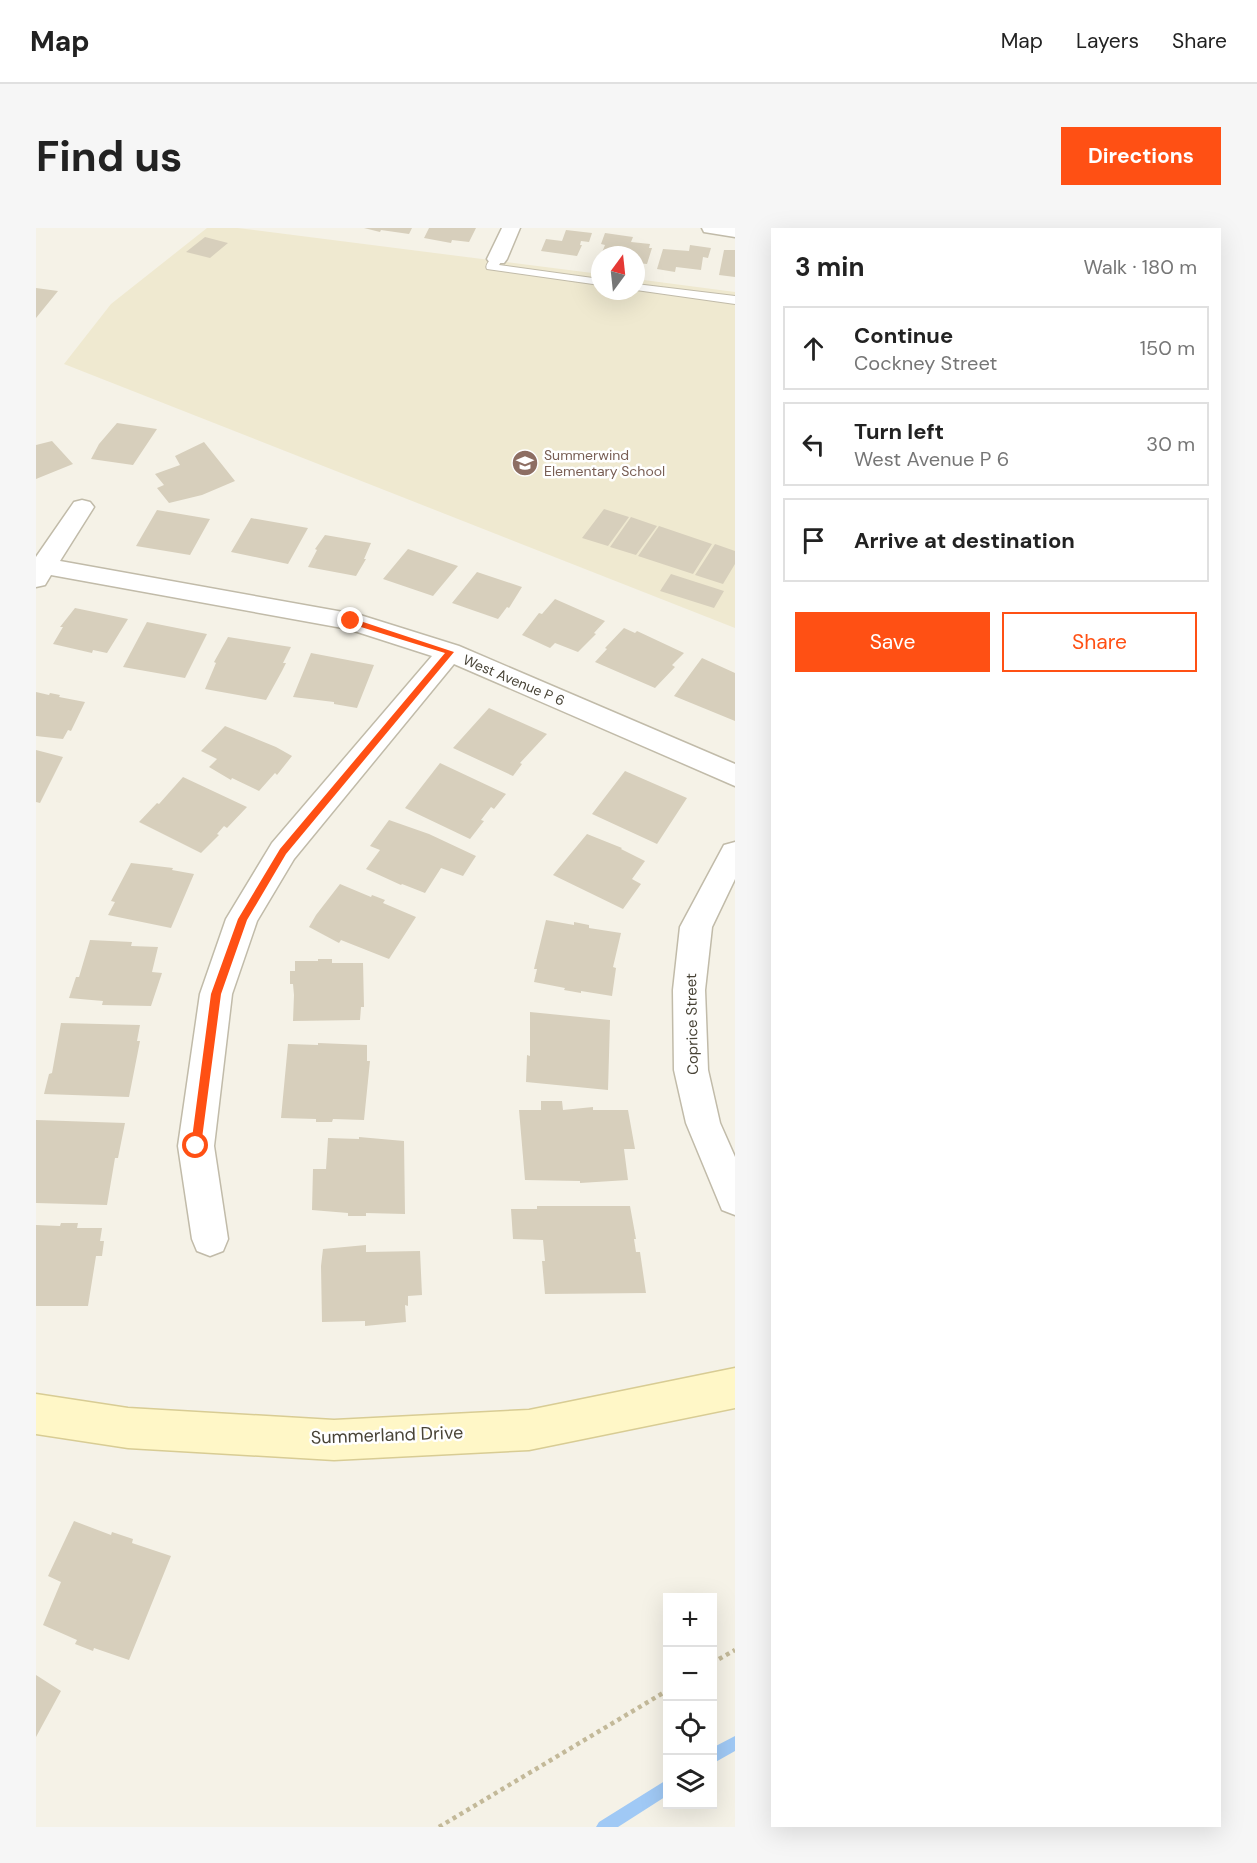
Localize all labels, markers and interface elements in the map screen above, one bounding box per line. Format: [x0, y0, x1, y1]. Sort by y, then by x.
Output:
text: Map [30, 23, 90, 60]
text: Map [1001, 27, 1043, 55]
text: Layers [1076, 27, 1139, 55]
text: Share [1172, 27, 1227, 55]
button: Directions [1061, 127, 1221, 185]
text: Find us [36, 129, 182, 184]
north arrow [591, 246, 645, 300]
text: 3 min [795, 250, 864, 284]
text: Walk · 180 m [1083, 254, 1197, 280]
text: Continue [854, 321, 953, 350]
icon: ahead [797, 332, 830, 365]
text: 150 m [1140, 335, 1195, 361]
text: Cockney Street [854, 350, 997, 376]
text: Turn left [854, 417, 944, 446]
icon: left [797, 428, 830, 461]
text: 30 m [1146, 431, 1195, 457]
place label: Summerwind Elementary School [544, 446, 665, 480]
text: West Avenue P 6 [854, 446, 1009, 472]
school or university icon: Summerwind Elementary School [510, 448, 540, 478]
icon: arrive [797, 524, 830, 557]
text: Arrive at destination [854, 526, 1075, 555]
route end [337, 607, 363, 633]
button: Save [795, 612, 990, 672]
button: Share [1002, 612, 1197, 672]
street label: West Avenue P 6 [460, 650, 568, 710]
street label: Coprice Street [681, 973, 703, 1075]
route start [182, 1132, 208, 1158]
street label: Summerland Drive [310, 1420, 464, 1450]
map controls [663, 1593, 717, 1809]
button: + [663, 1593, 717, 1647]
button: − [663, 1647, 717, 1701]
button: locate [663, 1701, 717, 1755]
button: layers [663, 1755, 717, 1809]

